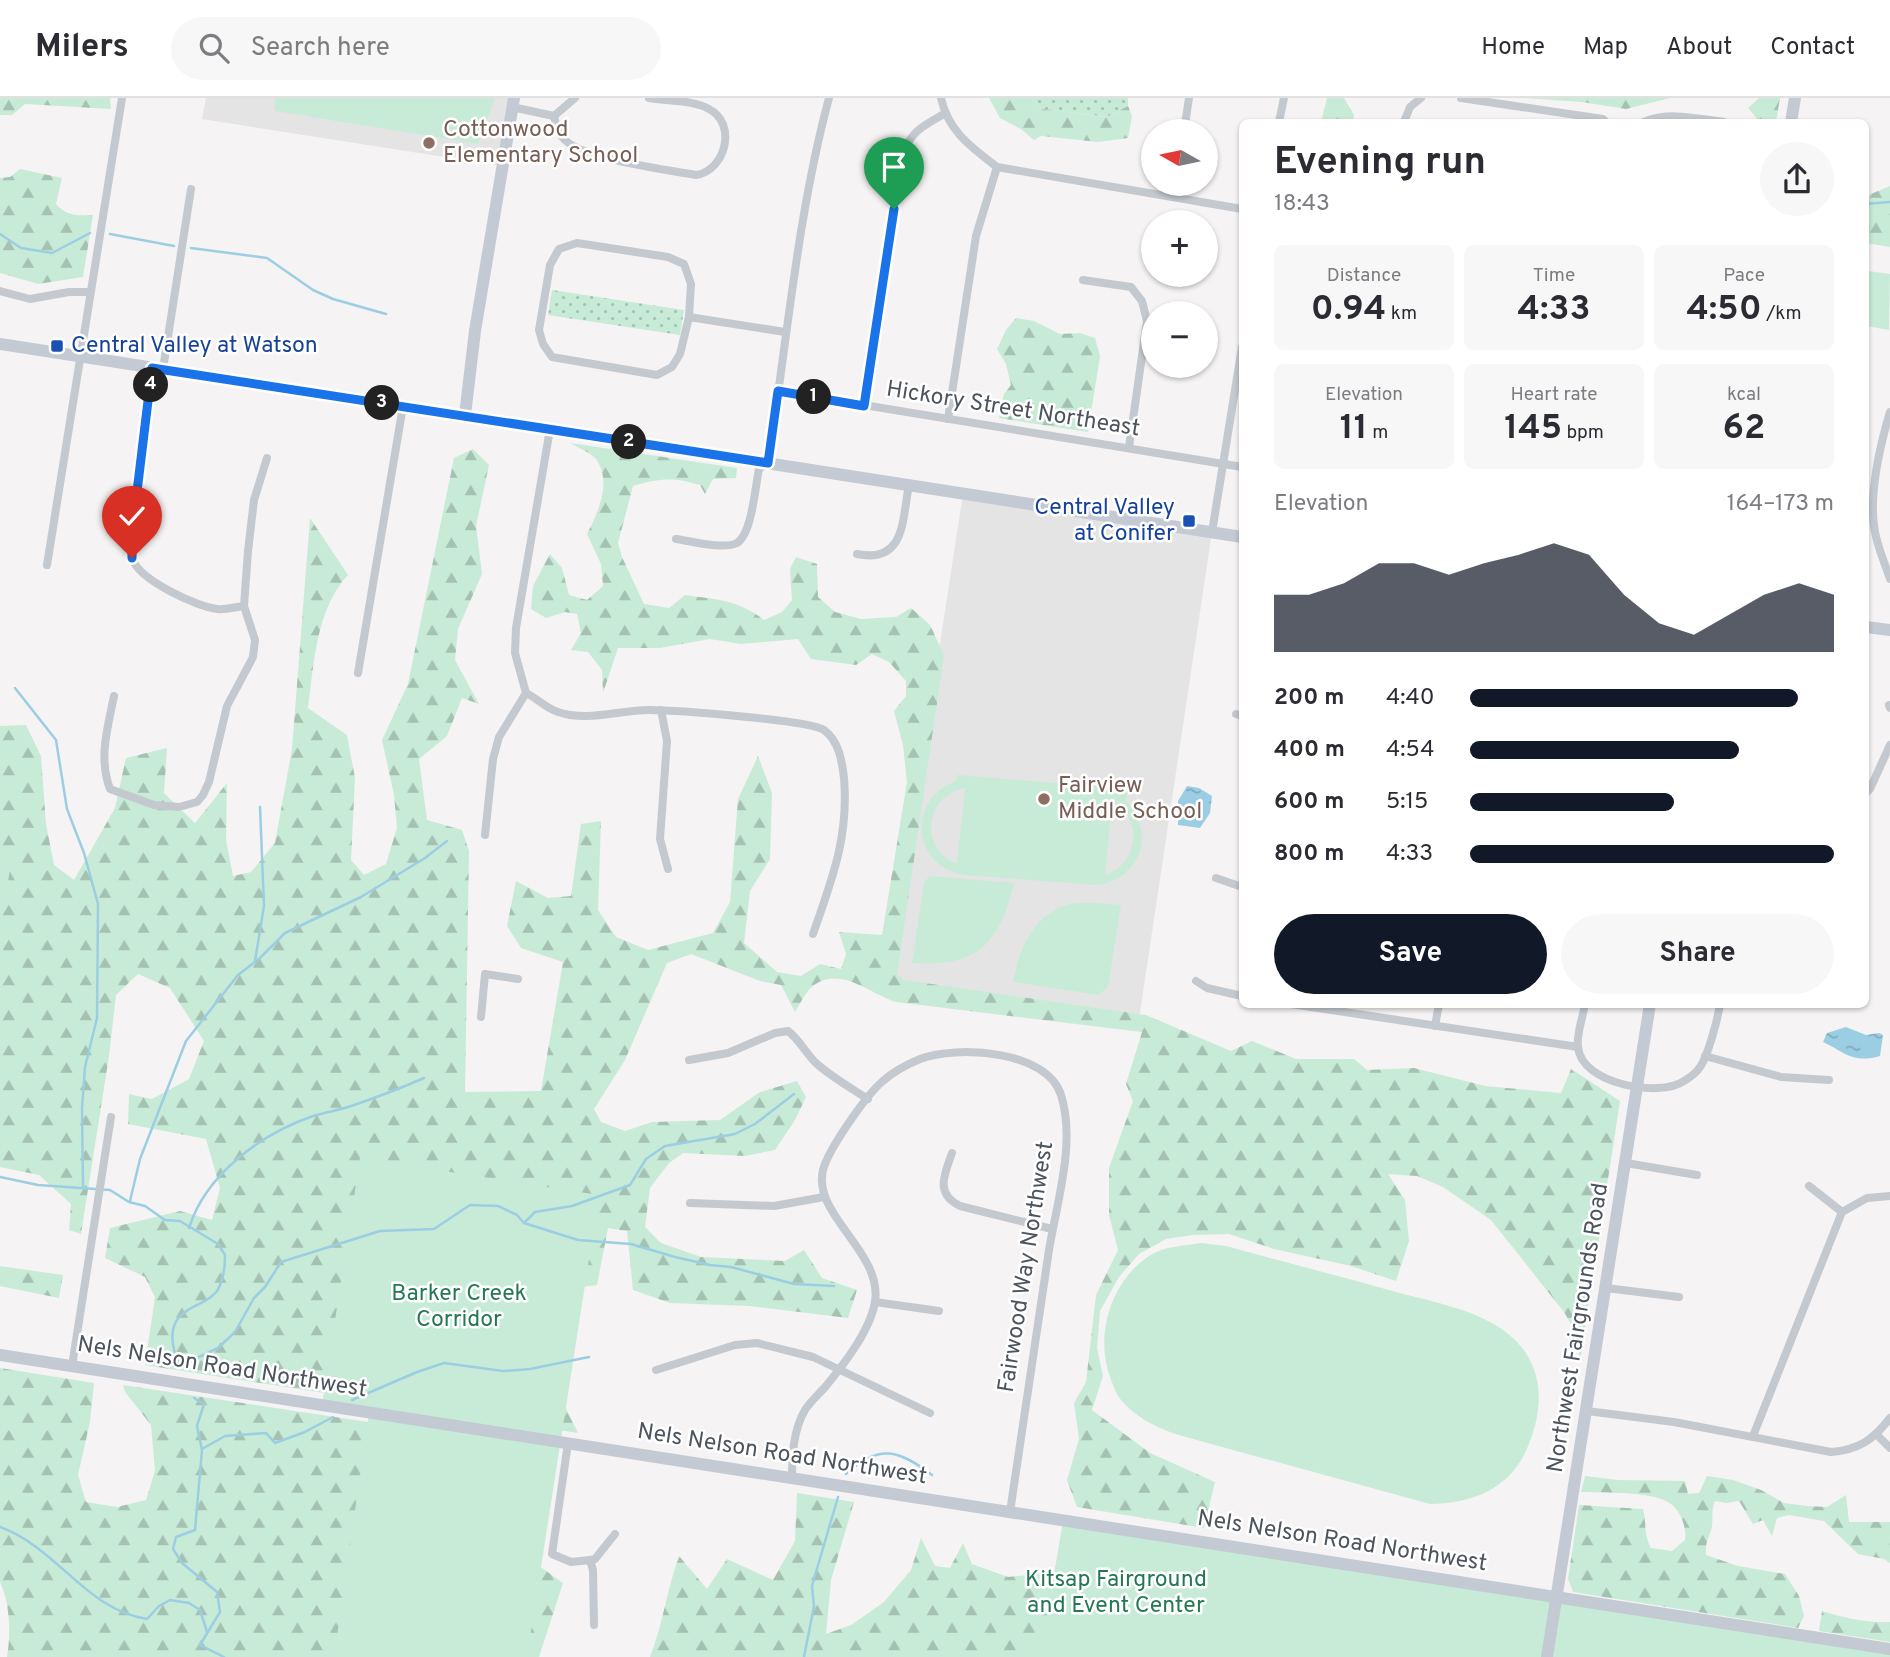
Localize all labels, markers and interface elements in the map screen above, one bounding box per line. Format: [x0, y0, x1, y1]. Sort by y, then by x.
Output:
search box [171, 17, 661, 80]
text: Milers [35, 27, 129, 69]
icon: search [195, 29, 233, 67]
text: Search here [251, 32, 390, 65]
text: Home [1481, 33, 1545, 63]
text: Map [1583, 33, 1628, 63]
text: About [1666, 33, 1732, 63]
text: Contact [1770, 33, 1855, 63]
place label: Cottonwood Elementary School [443, 116, 638, 171]
north arrow [1141, 119, 1218, 196]
map controls [1141, 119, 1218, 378]
marker: Cottonwood Elementary School [421, 135, 437, 151]
pin [864, 137, 924, 209]
text: Evening run [1274, 139, 1486, 188]
button: share [1760, 142, 1834, 216]
icon: arrive [875, 148, 913, 186]
text: 18:43 [1274, 190, 1330, 219]
button: + [1141, 210, 1218, 287]
text: Distance [1327, 264, 1401, 288]
text: Time [1533, 264, 1575, 288]
text: Pace [1723, 264, 1765, 288]
text: 0.94 [1311, 288, 1386, 332]
text: 4:33 [1518, 288, 1590, 332]
text: 4:50 [1686, 288, 1762, 332]
button: − [1141, 301, 1218, 378]
text: km [1386, 302, 1417, 326]
text: /km [1762, 302, 1802, 326]
place label: Central Valley at Watson [71, 332, 318, 361]
marker: Central Valley at Watson [49, 338, 65, 354]
pin: 4 [134, 368, 168, 402]
text: 4 [144, 372, 157, 396]
street label: Hickory Street Northeast [884, 376, 1142, 444]
pin: 1 [796, 380, 832, 414]
text: Elevation [1325, 383, 1403, 407]
text: Heart rate [1511, 383, 1597, 407]
text: kcal [1727, 383, 1761, 407]
text: 1 [810, 384, 817, 408]
pin: 3 [364, 386, 400, 420]
text: 3 [376, 390, 387, 414]
text: 11 [1340, 407, 1368, 451]
text: 145 [1504, 407, 1562, 451]
text: 62 [1723, 407, 1765, 451]
text: m [1368, 421, 1388, 445]
text: bpm [1562, 421, 1604, 445]
pin: 2 [612, 424, 646, 460]
text: 2 [623, 429, 634, 453]
pin [102, 486, 162, 558]
text: Elevation [1274, 490, 1369, 519]
text: 164–173 m [1727, 490, 1834, 519]
place label: Central Valley at Conifer [1034, 494, 1175, 549]
icon: check [113, 497, 151, 535]
marker: Central Valley at Conifer [1181, 513, 1197, 529]
text: 200 m [1274, 684, 1344, 713]
text: 4:40 [1386, 684, 1435, 713]
text: 400 m [1274, 736, 1345, 765]
text: 4:54 [1386, 736, 1434, 765]
place label: Fairview Middle School [1058, 772, 1202, 827]
text: 600 m [1274, 788, 1344, 817]
text: 5:15 [1386, 788, 1428, 817]
marker: Fairview Middle School [1036, 791, 1052, 807]
text: 800 m [1274, 840, 1344, 869]
text: 4:33 [1386, 840, 1433, 869]
button: Save [1274, 914, 1547, 994]
button: Share [1561, 914, 1834, 994]
street label: Fairwood Way Northwest [993, 1139, 1061, 1395]
street label: Northwest Fairgrounds Road [1542, 1181, 1616, 1475]
park label: Barker Creek Corridor [391, 1280, 527, 1335]
street label: Nels Nelson Road Northwest [75, 1331, 369, 1405]
street label: Nels Nelson Road Northwest [635, 1418, 929, 1492]
street label: Nels Nelson Road Northwest [1195, 1505, 1489, 1579]
park label: Kitsap Fairground and Event Center [1025, 1566, 1207, 1621]

